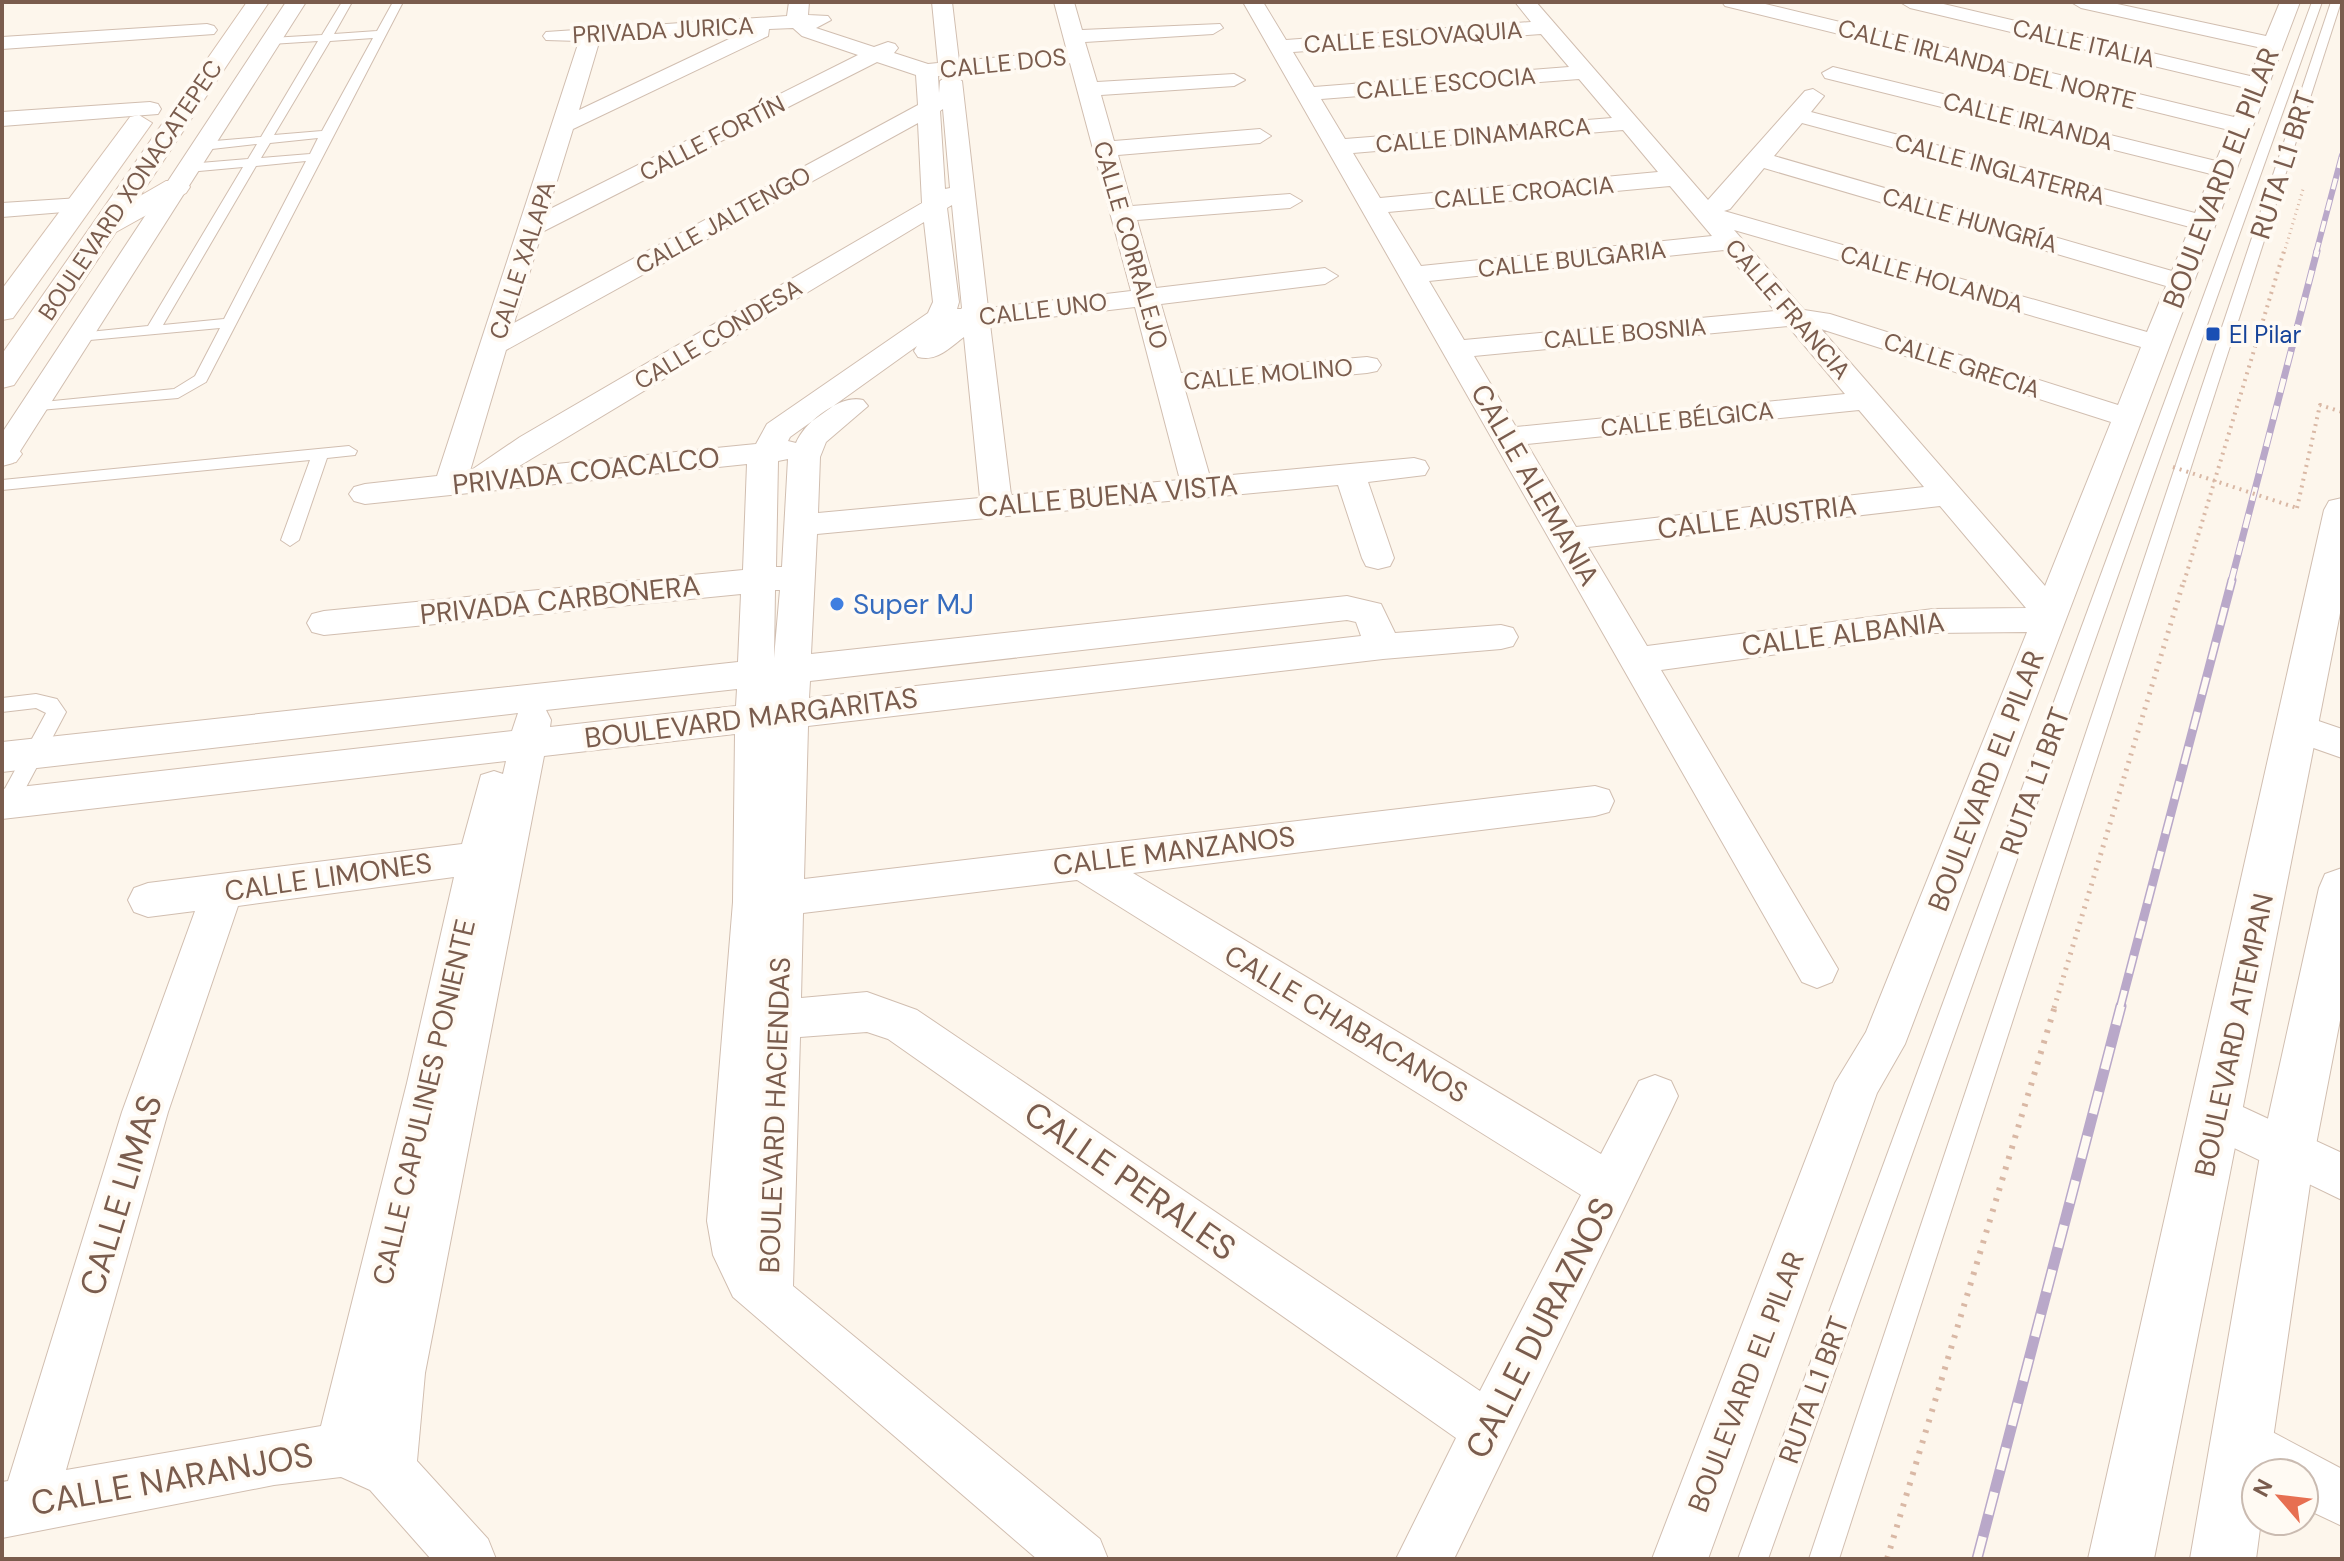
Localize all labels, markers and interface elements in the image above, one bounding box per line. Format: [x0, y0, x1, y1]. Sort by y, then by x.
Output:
street label: PRIVADA JURICA [572, 10, 754, 50]
street label: CALLE IRLANDA DEL NORTE [1835, 12, 2139, 116]
street label: CALLE ITALIA [2010, 12, 2158, 74]
street label: CALLE ESLOVAQUIA [1303, 14, 1523, 60]
street label: CALLE DOS [938, 41, 1068, 85]
street label: BOULEVARD EL PILAR [2154, 42, 2288, 314]
street label: BOULEVARD XONACATEPEC [31, 54, 229, 326]
street label: CALLE ESCOCIA [1355, 60, 1537, 106]
street label: CALLE IRLANDA [1940, 85, 2116, 157]
street label: RUTA L1 BRT [2242, 86, 2324, 244]
street label: CALLE FORTÍN [634, 88, 790, 188]
street label: CALLE DINAMARCA [1374, 110, 1592, 160]
street label: CALLE INGLATERRA [1891, 126, 2109, 212]
street label: CALLE CORRALEJO [1086, 137, 1176, 353]
street label: CALLE JALTENGO [630, 159, 816, 281]
street label: CALLE CROACIA [1433, 169, 1615, 215]
street label: CALLE XALAPA [482, 177, 562, 343]
street label: CALLE HUNGRÍA [1879, 180, 2061, 260]
street label: CALLE FRANCIA [1718, 232, 1858, 386]
street label: CALLE BULGARIA [1476, 234, 1668, 284]
street label: CALLE HOLANDA [1837, 238, 2027, 320]
street label: CALLE CONDESA [628, 272, 808, 396]
street label: CALLE UNO [977, 286, 1109, 332]
street label: CALLE BOSNIA [1542, 310, 1708, 356]
place label: El Pilar [2229, 319, 2301, 350]
street label: CALLE GRECIA [1880, 325, 2044, 405]
marker: El Pilar [2204, 325, 2222, 343]
street label: CALLE MOLINO [1182, 351, 1354, 397]
street label: CALLE ALEMANIA [1462, 378, 1608, 592]
street label: CALLE BÉLGICA [1599, 395, 1775, 443]
street label: PRIVADA COACALCO [450, 439, 722, 503]
street label: CALLE BUENA VISTA [977, 466, 1239, 526]
street label: CALLE AUSTRIA [1655, 486, 1859, 548]
street label: PRIVADA CARBONERA [418, 567, 702, 633]
place label: Super MJ [853, 586, 974, 623]
marker: Super MJ [828, 595, 846, 613]
street label: CALLE ALBANIA [1740, 603, 1946, 665]
street label: BOULEVARD EL PILAR [1919, 645, 2053, 917]
street label: BOULEVARD MARGARITAS [582, 679, 920, 757]
street label: RUTA L1 BRT [1991, 702, 2079, 860]
street label: CALLE MANZANOS [1051, 818, 1297, 884]
street label: CALLE LIMONES [222, 844, 434, 910]
street label: BOULEVARD ATEMPAN [2186, 890, 2282, 1180]
street label: CALLE CAPULINES PONIENTE [364, 915, 484, 1289]
street label: CALLE CHABACANOS [1217, 937, 1475, 1111]
street label: BOULEVARD HACIENDAS [751, 956, 799, 1274]
street label: CALLE LIMAS [69, 1089, 173, 1301]
street label: CALLE PERALES [1015, 1091, 1245, 1271]
street label: CALLE DURAZNOS [1455, 1190, 1625, 1466]
street label: BOULEVARD EL PILAR [1679, 1246, 1813, 1518]
street label: RUTA L1 BRT [1770, 1311, 1858, 1469]
street label: CALLE NARANJOS [27, 1432, 317, 1526]
north arrow [2240, 1457, 2320, 1537]
text: N [2246, 1474, 2279, 1502]

